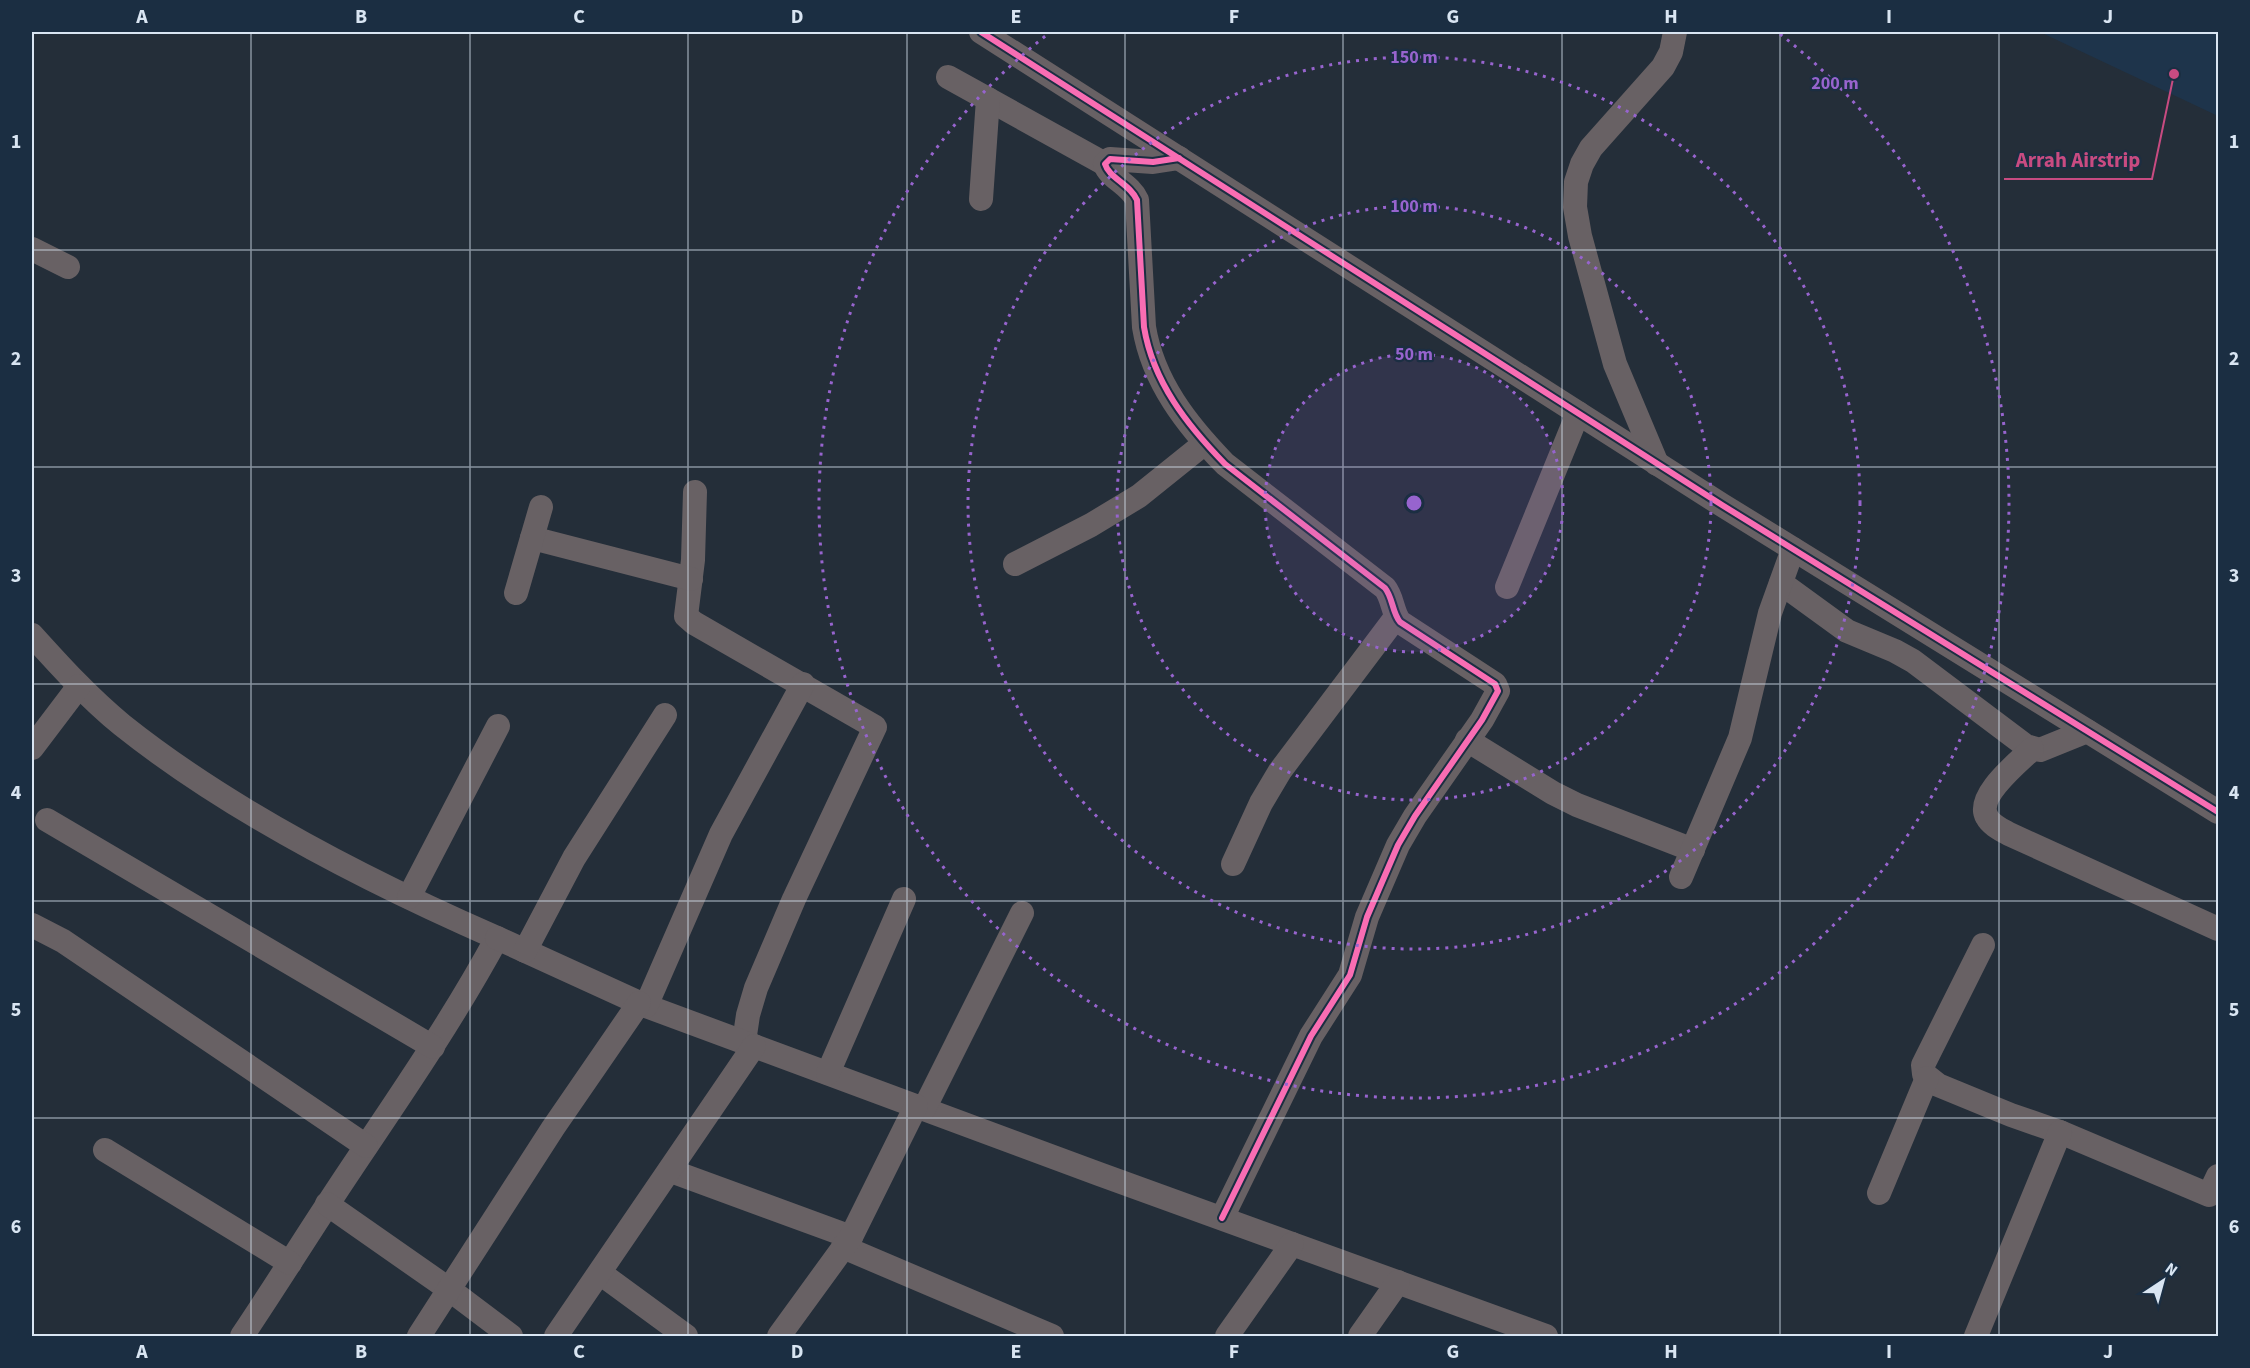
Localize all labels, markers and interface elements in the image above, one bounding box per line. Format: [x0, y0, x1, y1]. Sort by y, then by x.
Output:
text: A [135, 3, 148, 31]
text: B [355, 3, 367, 31]
text: C [573, 3, 585, 31]
text: D [791, 3, 803, 31]
text: E [1011, 3, 1021, 31]
text: F [1229, 3, 1239, 31]
text: G [1447, 3, 1459, 31]
text: H [1664, 3, 1678, 31]
text: I [1886, 3, 1892, 31]
text: J [2103, 3, 2113, 31]
text: 150 m [1390, 45, 1438, 70]
text: 200 m [1811, 71, 1859, 96]
text: 1 [11, 128, 21, 156]
text: 1 [2229, 128, 2239, 156]
callout: Arrah Airstrip [2004, 140, 2152, 179]
text: Arrah Airstrip [2015, 145, 2140, 175]
text: 100 m [1390, 194, 1438, 219]
text: 50 m [1395, 342, 1433, 367]
text: 2 [11, 345, 21, 373]
text: 2 [2229, 345, 2239, 373]
centre of rings [1404, 493, 1424, 513]
text: 3 [11, 562, 21, 590]
text: 3 [2229, 562, 2239, 590]
text: 4 [11, 779, 22, 807]
text: 4 [2229, 779, 2240, 807]
text: 5 [11, 996, 21, 1024]
text: 5 [2229, 996, 2239, 1024]
text: 6 [11, 1213, 21, 1241]
text: 6 [2229, 1213, 2239, 1241]
north arrow [2133, 1251, 2193, 1311]
text: N [2160, 1258, 2182, 1282]
text: A [135, 1338, 148, 1366]
text: B [355, 1338, 367, 1366]
text: C [573, 1338, 585, 1366]
text: D [791, 1338, 803, 1366]
text: E [1011, 1338, 1021, 1366]
text: F [1229, 1338, 1239, 1366]
text: G [1447, 1338, 1459, 1366]
text: H [1664, 1338, 1678, 1366]
text: I [1886, 1338, 1892, 1366]
text: J [2103, 1338, 2113, 1366]

